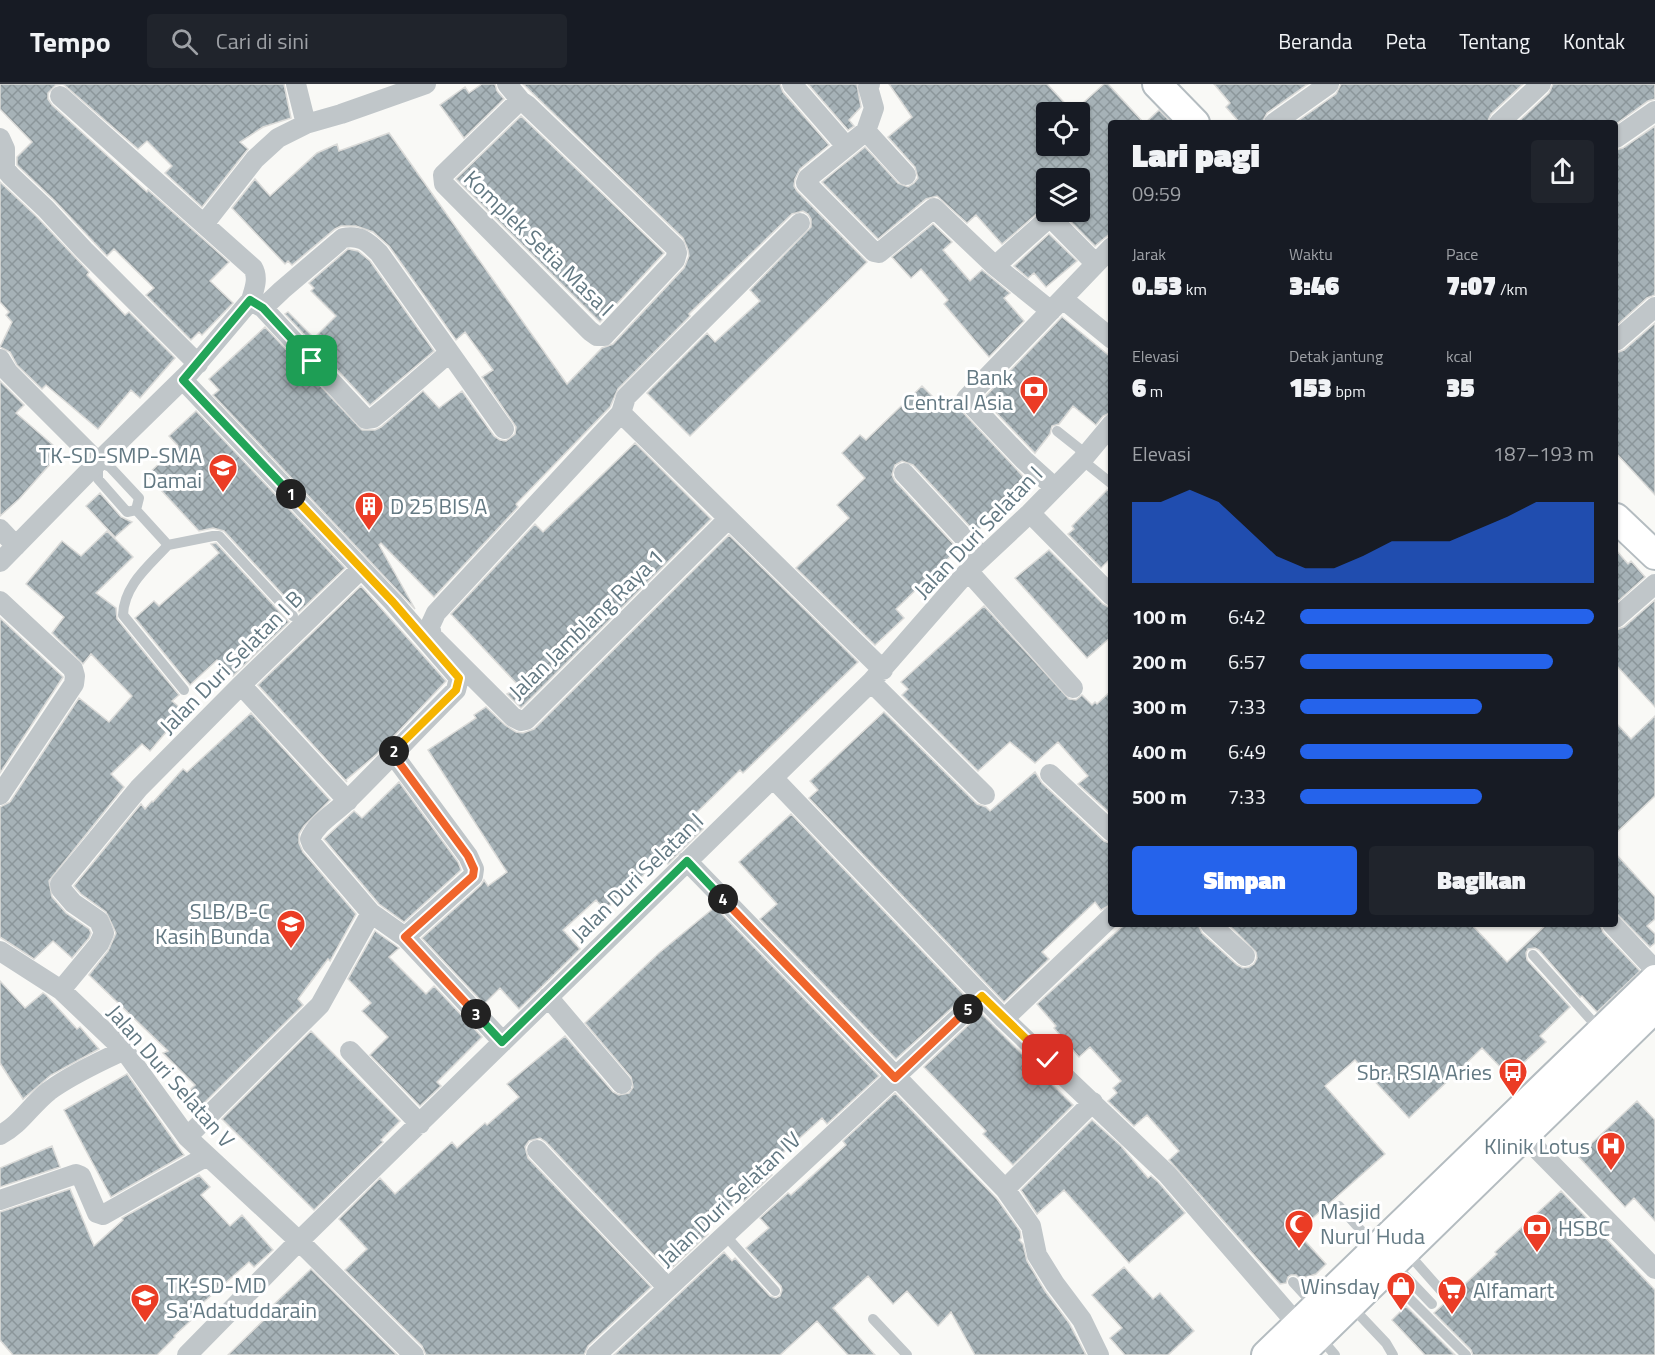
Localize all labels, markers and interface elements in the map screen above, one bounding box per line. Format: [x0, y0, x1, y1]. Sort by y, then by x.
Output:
search box [147, 14, 567, 68]
text: Tempo [30, 20, 111, 63]
text: Cari di sini [216, 24, 309, 58]
icon: search [168, 25, 201, 58]
text: Beranda [1278, 25, 1352, 57]
text: Peta [1385, 25, 1426, 57]
text: Tentang [1459, 25, 1530, 57]
text: Kontak [1563, 25, 1625, 57]
map controls [1036, 102, 1090, 222]
button: locate [1036, 102, 1090, 156]
text: Lari pagi [1132, 130, 1260, 180]
button: share [1531, 140, 1594, 203]
street label: Komplek Setia Masa I [456, 162, 622, 324]
button: layers [1036, 168, 1090, 222]
text: 09:59 [1132, 178, 1181, 209]
text: Jarak [1132, 242, 1166, 266]
text: Waktu [1289, 242, 1333, 266]
text: Pace [1446, 242, 1478, 266]
text: 0.53 [1132, 266, 1182, 305]
text: 3:46 [1289, 266, 1339, 305]
text: 7:07 [1446, 266, 1496, 305]
text: km [1182, 277, 1207, 301]
text: /km [1496, 277, 1528, 301]
pin [286, 335, 337, 386]
icon: arrive [295, 344, 328, 377]
text: Elevasi [1132, 344, 1179, 368]
text: Detak jantung [1289, 344, 1383, 368]
text: kcal [1446, 344, 1472, 368]
place label: Bank Central Asia [903, 360, 1013, 419]
text: 6 [1132, 368, 1146, 407]
text: 153 [1289, 368, 1332, 407]
text: 35 [1446, 368, 1475, 407]
bank icon: Bank Central Asia [1018, 374, 1050, 416]
text: m [1146, 379, 1163, 403]
text: bpm [1332, 379, 1366, 403]
place label: TK-SD-SMP-SMA Damai [39, 438, 202, 497]
text: Elevasi [1132, 438, 1191, 469]
text: 187–193 m [1493, 438, 1594, 469]
school or university icon: TK-SD-SMP-SMA Damai [207, 452, 239, 494]
street label: Jalan Duri Selatan I [906, 458, 1050, 606]
pin: 1 [276, 479, 306, 509]
text: 1 [287, 482, 295, 506]
place label: D 25 BIS A [390, 489, 487, 523]
building icon: D 25 BIS A [353, 490, 385, 532]
street label: Jalan Jamblang Raya 1 [501, 541, 671, 707]
street label: Jalan Duri Selatan I B [151, 582, 311, 742]
text: 100 m [1132, 601, 1187, 632]
text: 6:42 [1228, 601, 1266, 632]
text: 200 m [1132, 646, 1187, 677]
text: 6:57 [1228, 646, 1266, 677]
text: 300 m [1132, 691, 1187, 722]
text: 7:33 [1228, 691, 1266, 722]
pin: 2 [379, 736, 409, 766]
text: 400 m [1132, 736, 1187, 767]
text: 6:49 [1228, 736, 1266, 767]
text: 2 [390, 739, 398, 763]
text: 500 m [1132, 781, 1187, 812]
text: 7:33 [1228, 781, 1266, 812]
street label: Jalan Duri Selatan I [563, 805, 711, 949]
button: Simpan [1132, 846, 1357, 915]
button: Bagikan [1369, 846, 1594, 915]
pin: 4 [708, 884, 738, 914]
text: 4 [719, 887, 727, 911]
place label: SLB/B-C Kasih Bunda [155, 894, 270, 953]
school or university icon: SLB/B-C Kasih Bunda [275, 908, 307, 950]
pin: 5 [953, 994, 983, 1024]
street label: Jalan Duri Selatan V [99, 997, 243, 1155]
text: 5 [964, 997, 972, 1021]
pin: 3 [461, 999, 491, 1029]
text: 3 [472, 1002, 480, 1026]
pin [1022, 1034, 1073, 1085]
icon: check [1031, 1043, 1064, 1076]
place label: Sbr. RSIA Aries [1357, 1055, 1492, 1089]
bus stop icon: Sbr. RSIA Aries [1497, 1056, 1529, 1098]
street label: Jalan Duri Selatan IV [649, 1123, 809, 1275]
place label: Klinik Lotus [1484, 1129, 1590, 1163]
hospital icon: Klinik Lotus [1595, 1130, 1627, 1172]
place label: Masjid Nurul Huda [1320, 1194, 1425, 1253]
mosque icon: Masjid Nurul Huda [1283, 1208, 1315, 1250]
place label: HSBC [1558, 1211, 1610, 1245]
bank icon: HSBC [1521, 1212, 1553, 1254]
place label: TK-SD-MD Sa'Adatuddarain [166, 1268, 317, 1327]
place label: Winsday [1300, 1269, 1380, 1303]
shop icon: Winsday [1385, 1270, 1417, 1312]
place label: Alfamart [1473, 1273, 1555, 1307]
supermarket icon: Alfamart [1436, 1274, 1468, 1316]
school or university icon: TK-SD-MD Sa'Adatuddarain [129, 1282, 161, 1324]

